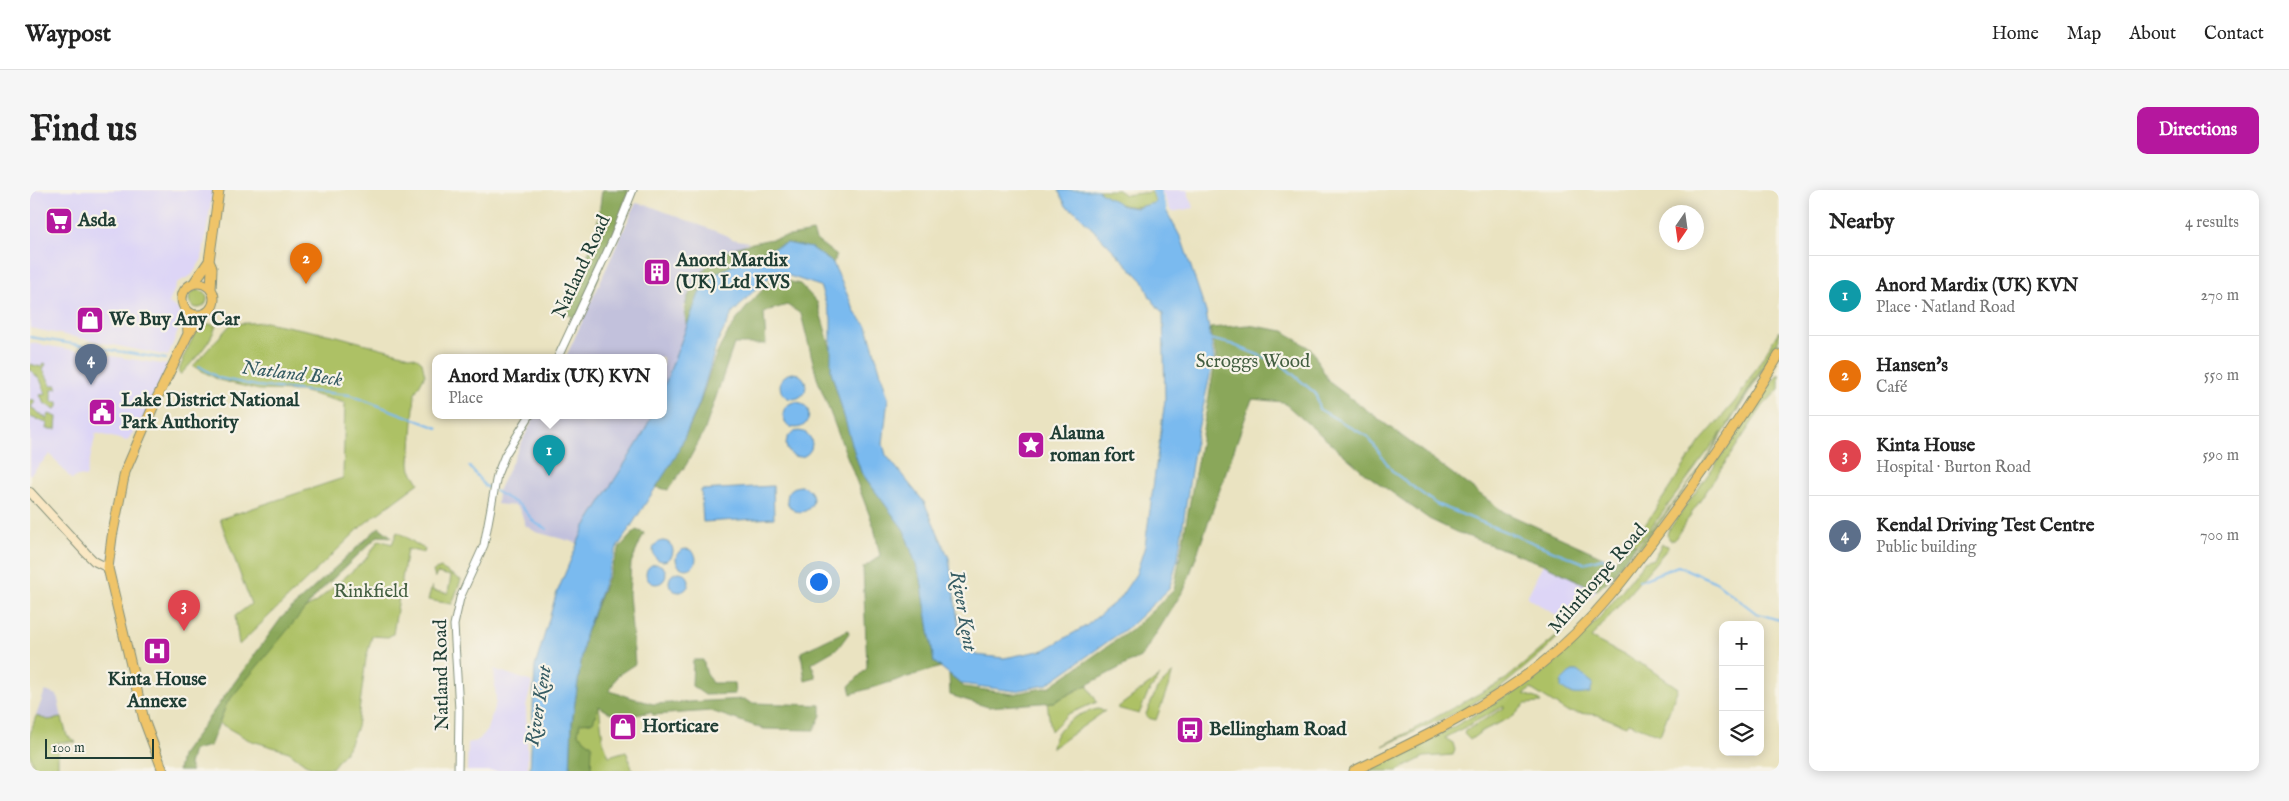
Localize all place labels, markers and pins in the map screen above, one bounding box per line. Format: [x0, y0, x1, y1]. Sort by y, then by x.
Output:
supermarket icon: Asda [44, 206, 74, 236]
place label: Asda [77, 209, 117, 233]
pin: 2 [290, 243, 322, 284]
place label: Anord Mardix (UK) Ltd KVS [675, 249, 790, 295]
building icon: Anord Mardix (UK) Ltd KVS [642, 257, 672, 287]
shop icon: We Buy Any Car [75, 305, 105, 335]
place label: We Buy Any Car [108, 308, 241, 332]
pin: 4 [75, 344, 107, 385]
place label: Lake District National Park Authority [121, 389, 300, 435]
public building icon: Lake District National Park Authority [87, 397, 117, 427]
place label: Alauna roman fort [1049, 422, 1135, 468]
place icon: Alauna roman fort [1016, 430, 1046, 460]
pin: 1 [533, 435, 565, 476]
pin: 3 [168, 590, 200, 631]
hospital icon: Kinta House Annexe [142, 636, 172, 666]
place label: Kinta House Annexe [107, 668, 207, 714]
shop icon: Horticare [608, 712, 638, 742]
place label: Horticare [642, 715, 719, 739]
bus stop icon: Bellingham Road [1175, 715, 1205, 745]
place label: Bellingham Road [1209, 718, 1347, 742]

